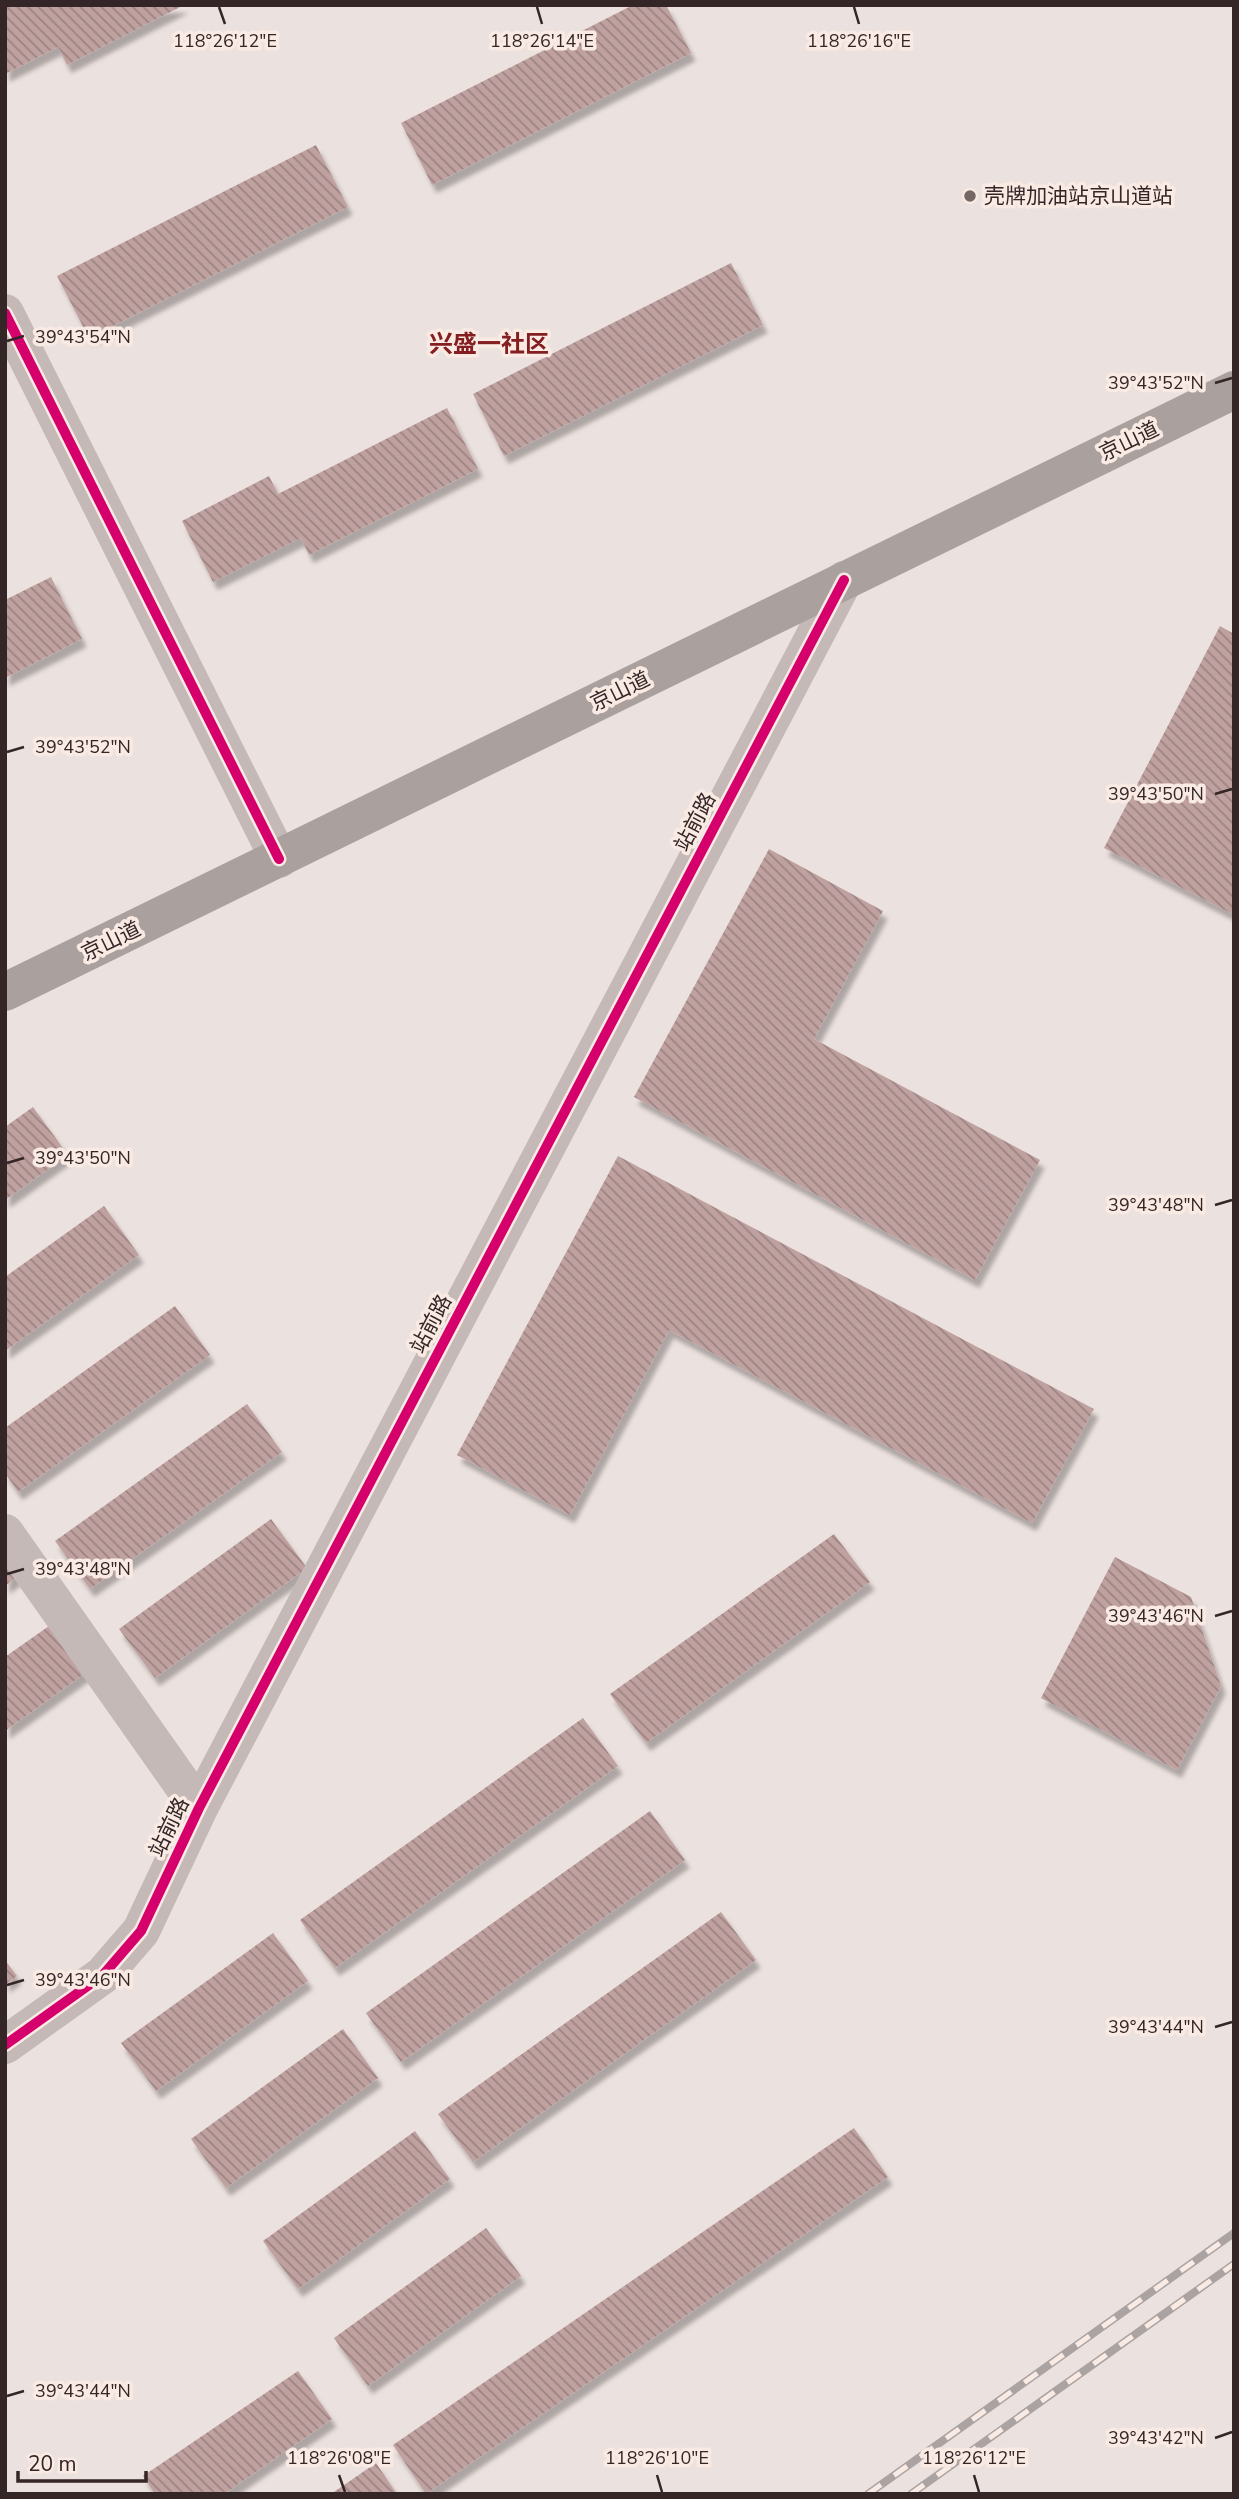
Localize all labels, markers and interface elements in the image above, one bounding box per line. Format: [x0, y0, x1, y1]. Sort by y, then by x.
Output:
text: 118°26'12"E [173, 29, 277, 53]
text: 118°26'14"E [490, 29, 594, 53]
text: 118°26'16"E [807, 29, 911, 53]
place label: 壳牌加油站京山道站 [984, 182, 1173, 210]
marker: 壳牌加油站京山道站 [962, 188, 978, 204]
text: 39°43'54"N [35, 325, 131, 349]
district label: 兴盛一社区 [429, 328, 549, 360]
text: 39°43'52"N [1108, 371, 1204, 395]
street label: 京山道 [1095, 415, 1163, 467]
street label: 京山道 [586, 665, 654, 717]
text: 39°43'52"N [35, 735, 131, 759]
text: 39°43'50"N [1108, 782, 1204, 806]
street label: 站前路 [668, 788, 722, 856]
street label: 京山道 [77, 915, 145, 967]
text: 39°43'50"N [35, 1146, 131, 1170]
text: 39°43'48"N [1108, 1193, 1204, 1217]
street label: 站前路 [404, 1290, 458, 1358]
text: 39°43'48"N [35, 1557, 131, 1581]
text: 39°43'46"N [1108, 1604, 1204, 1628]
street label: 站前路 [143, 1793, 195, 1861]
text: 39°43'46"N [35, 1968, 131, 1992]
text: 39°43'44"N [1108, 2015, 1204, 2039]
text: 39°43'44"N [35, 2379, 131, 2403]
text: 39°43'42"N [1108, 2426, 1204, 2450]
scale bar [18, 2440, 145, 2484]
text: 118°26'08"E [287, 2446, 391, 2470]
text: 118°26'10"E [605, 2446, 709, 2470]
text: 118°26'12"E [922, 2446, 1026, 2470]
text: 20 m [28, 2450, 77, 2478]

